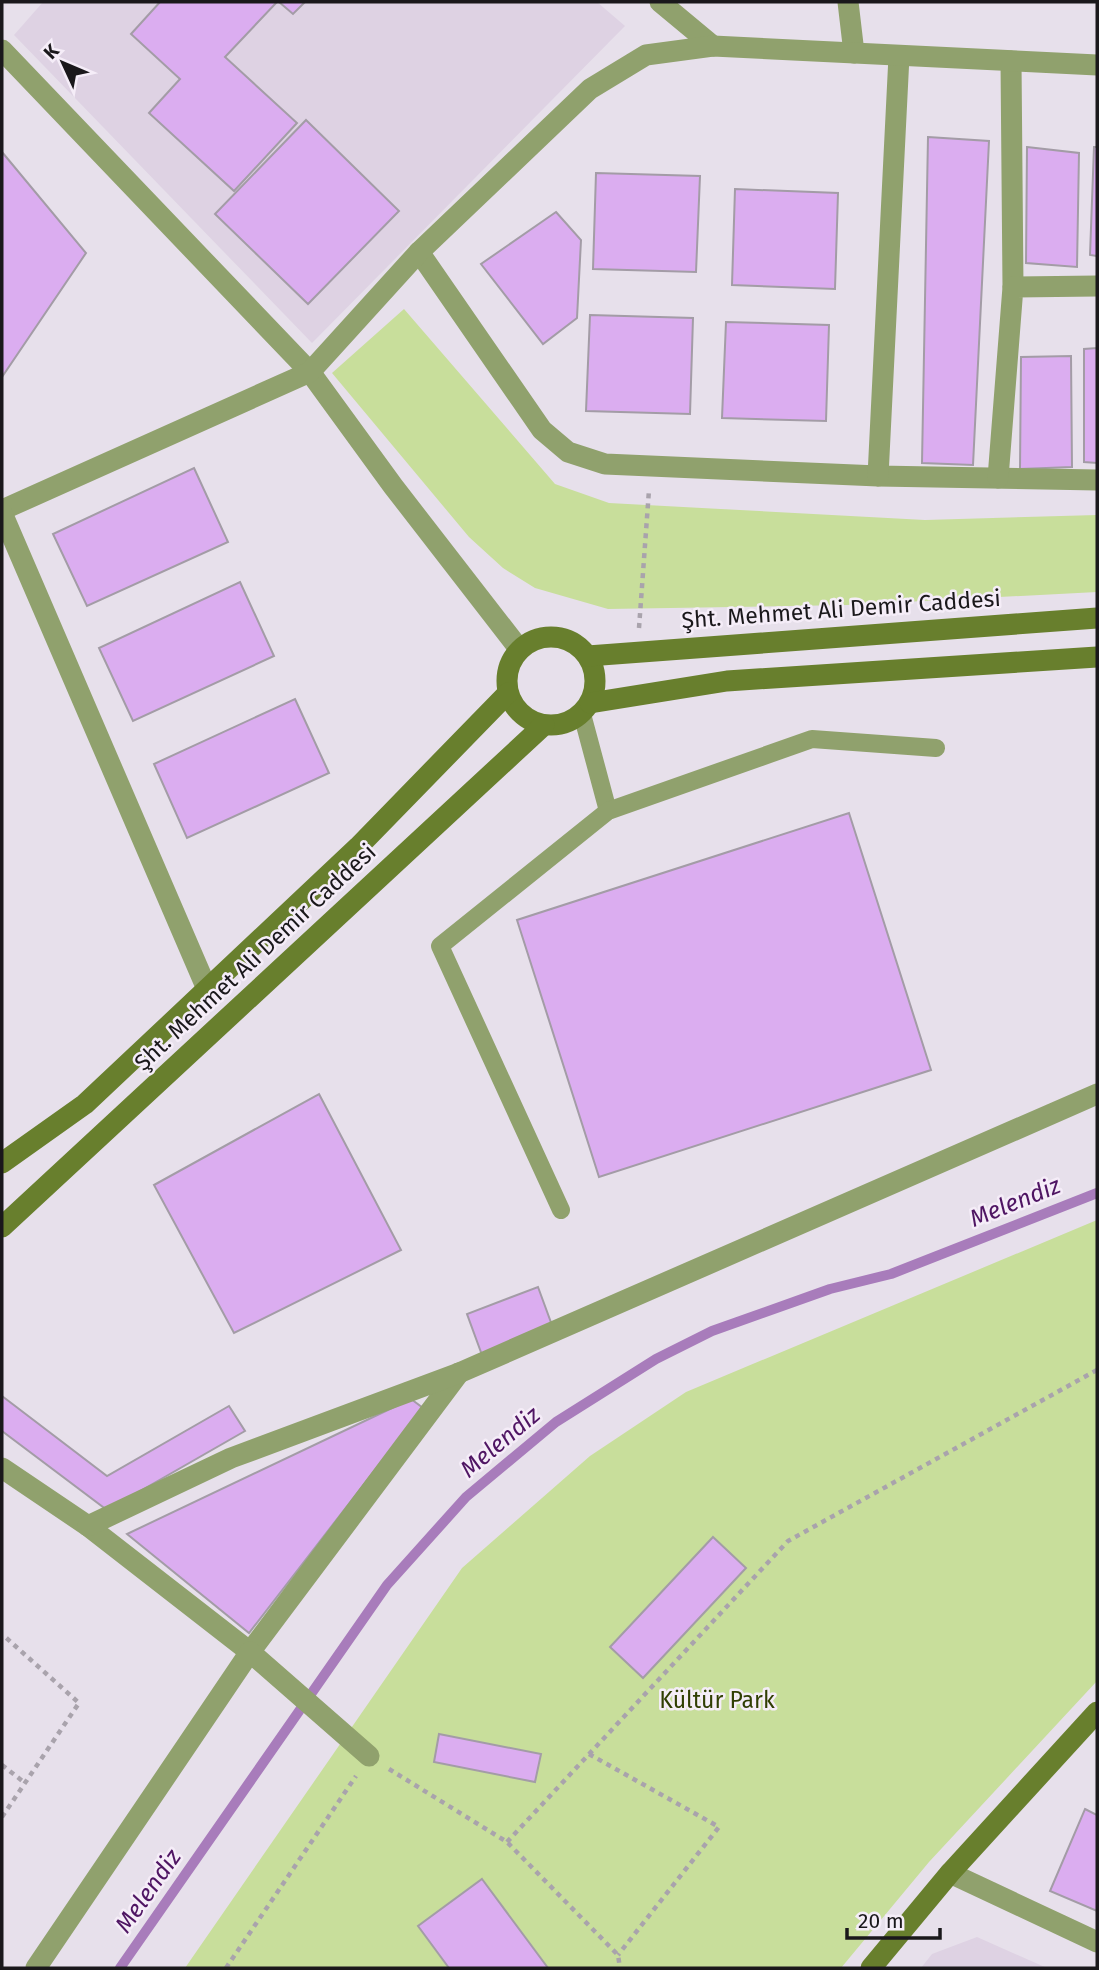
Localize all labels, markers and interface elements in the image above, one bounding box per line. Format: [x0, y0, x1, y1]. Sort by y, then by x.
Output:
north arrow [28, 28, 98, 98]
text: K [39, 39, 64, 64]
street label: Şht. Mehmet Ali Demir Caddesi [680, 584, 1002, 634]
street label: Şht. Mehmet Ali Demir Caddesi [128, 838, 382, 1076]
water label: Melendiz [966, 1171, 1065, 1233]
water label: Melendiz [455, 1400, 546, 1483]
park label: Kültür Park [659, 1686, 775, 1714]
water label: Melendiz [109, 1843, 187, 1938]
scale bar [847, 1896, 940, 1940]
text: 20 m [858, 1908, 904, 1934]

